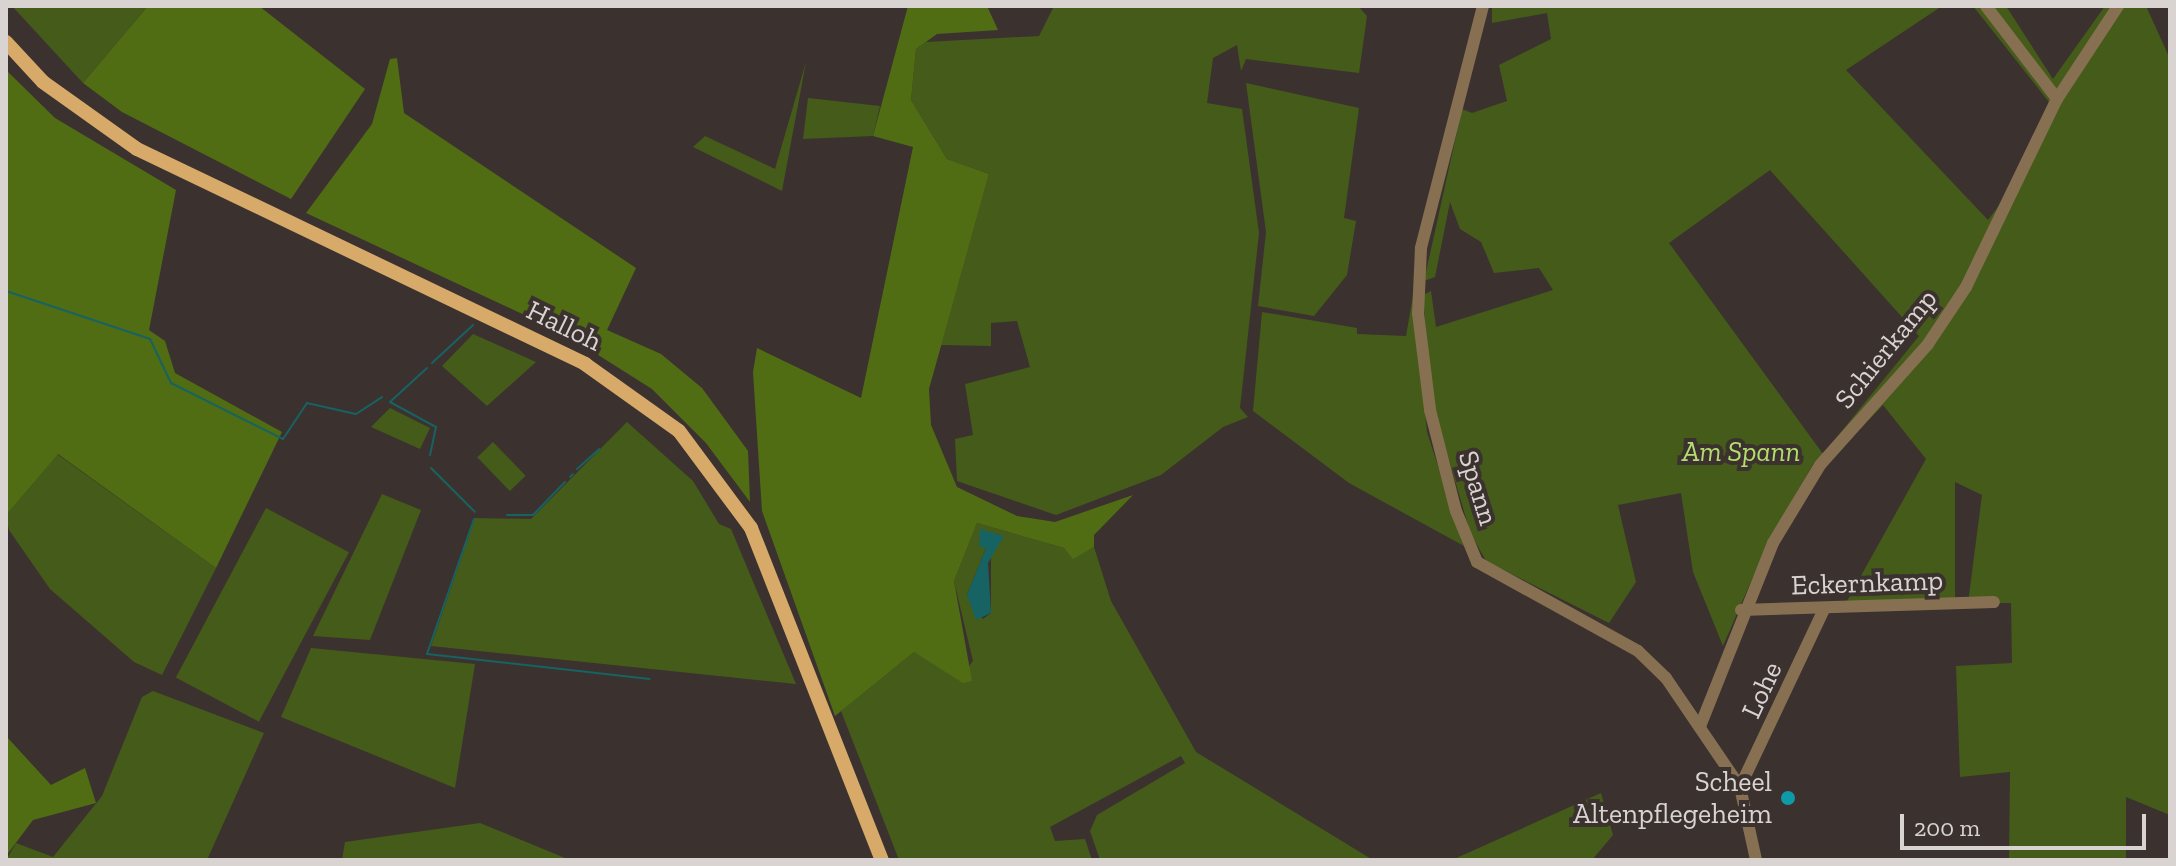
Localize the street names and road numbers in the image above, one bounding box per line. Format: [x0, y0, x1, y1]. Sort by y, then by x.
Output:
street label: Schierkamp [1828, 283, 1944, 415]
street label: Halloh [521, 294, 607, 358]
street label: Spann [1451, 447, 1505, 529]
street label: Eckernkamp [1790, 564, 1944, 602]
street label: Lohe [1734, 656, 1790, 724]

